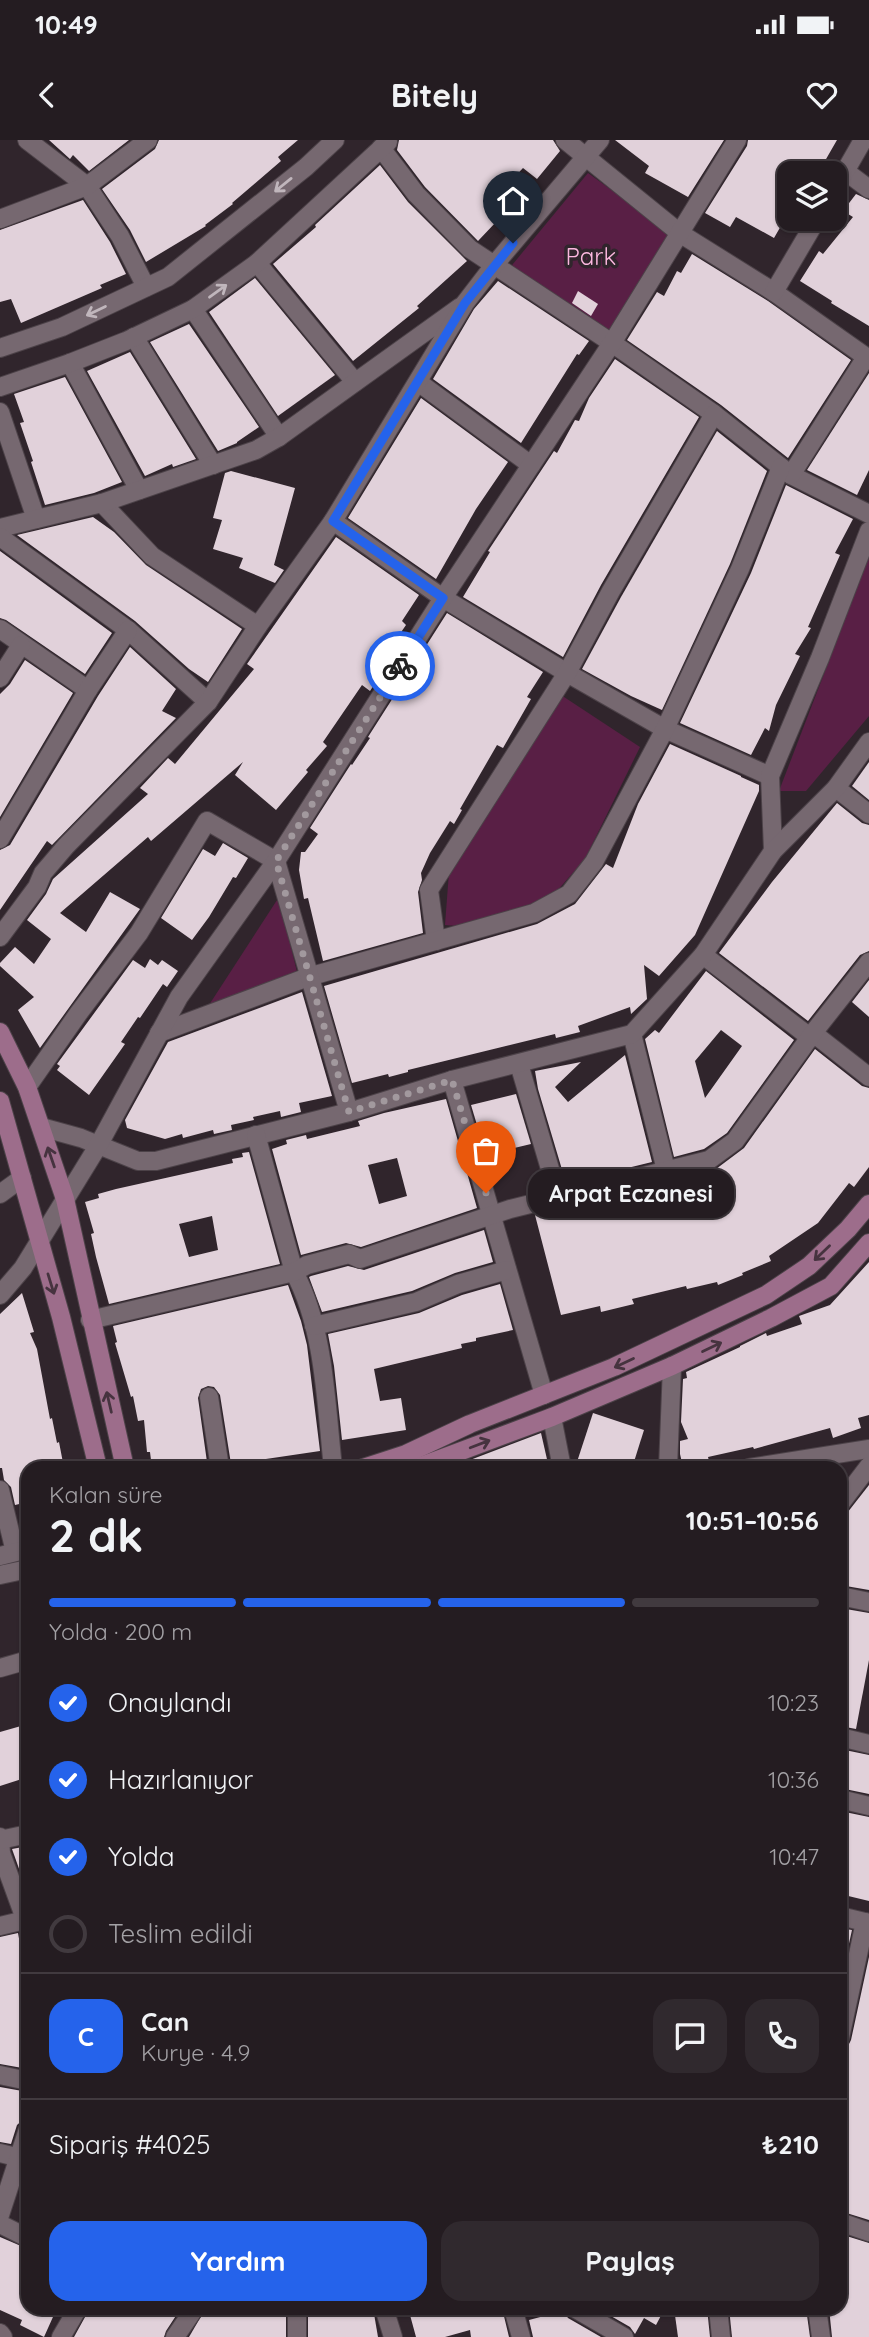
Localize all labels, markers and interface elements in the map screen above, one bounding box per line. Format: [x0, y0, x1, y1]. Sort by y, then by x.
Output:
text: 10:49 [35, 8, 98, 41]
text: Bitely [391, 75, 478, 115]
icon: back [28, 76, 66, 114]
icon: heart [803, 76, 841, 114]
map controls [777, 161, 847, 231]
button: layers [777, 161, 847, 231]
pin [483, 171, 543, 243]
one-way arrow [275, 177, 293, 192]
icon: home [494, 182, 532, 220]
park label: Park [566, 241, 616, 271]
one-way arrow [208, 284, 227, 298]
one-way arrow [86, 305, 107, 318]
courier [365, 631, 435, 701]
icon: bike [381, 647, 419, 685]
pin [456, 1121, 516, 1193]
icon: bag [467, 1132, 505, 1170]
one-way arrow [44, 1146, 56, 1168]
callout: Arpat Eczanesi [528, 1168, 734, 1218]
text: Arpat Eczanesi [549, 1179, 713, 1208]
one-way arrow [814, 1245, 831, 1262]
one-way arrow [46, 1273, 59, 1295]
one-way arrow [701, 1339, 722, 1353]
one-way arrow [614, 1356, 635, 1370]
one-way arrow [102, 1391, 115, 1414]
one-way arrow [468, 1436, 490, 1449]
text: Kalan süre [49, 1480, 162, 1509]
text: 10:51–10:56 [686, 1504, 819, 1537]
text: 2 dk [49, 1506, 143, 1564]
text: Yolda · 200 m [49, 1617, 192, 1646]
icon: check [49, 1684, 87, 1722]
text: Onaylandı [108, 1686, 232, 1719]
text: 10:23 [768, 1688, 819, 1717]
icon: check [49, 1761, 87, 1799]
text: Hazırlanıyor [108, 1763, 253, 1796]
text: 10:36 [768, 1765, 819, 1794]
icon: check [49, 1838, 87, 1876]
text: Yolda [108, 1840, 174, 1873]
text: 10:47 [769, 1842, 819, 1871]
text: Teslim edildi [108, 1917, 253, 1950]
button: chat [653, 1999, 727, 2073]
button: phone [745, 1999, 819, 2073]
text: Can [141, 2005, 189, 2038]
text: C [78, 2020, 94, 2053]
text: Kurye · 4.9 [141, 2038, 250, 2067]
text: Sipariş #4025 [49, 2128, 210, 2161]
text: ₺210 [762, 2128, 819, 2161]
button: Yardım [49, 2221, 427, 2301]
button: Paylaş [441, 2221, 819, 2301]

